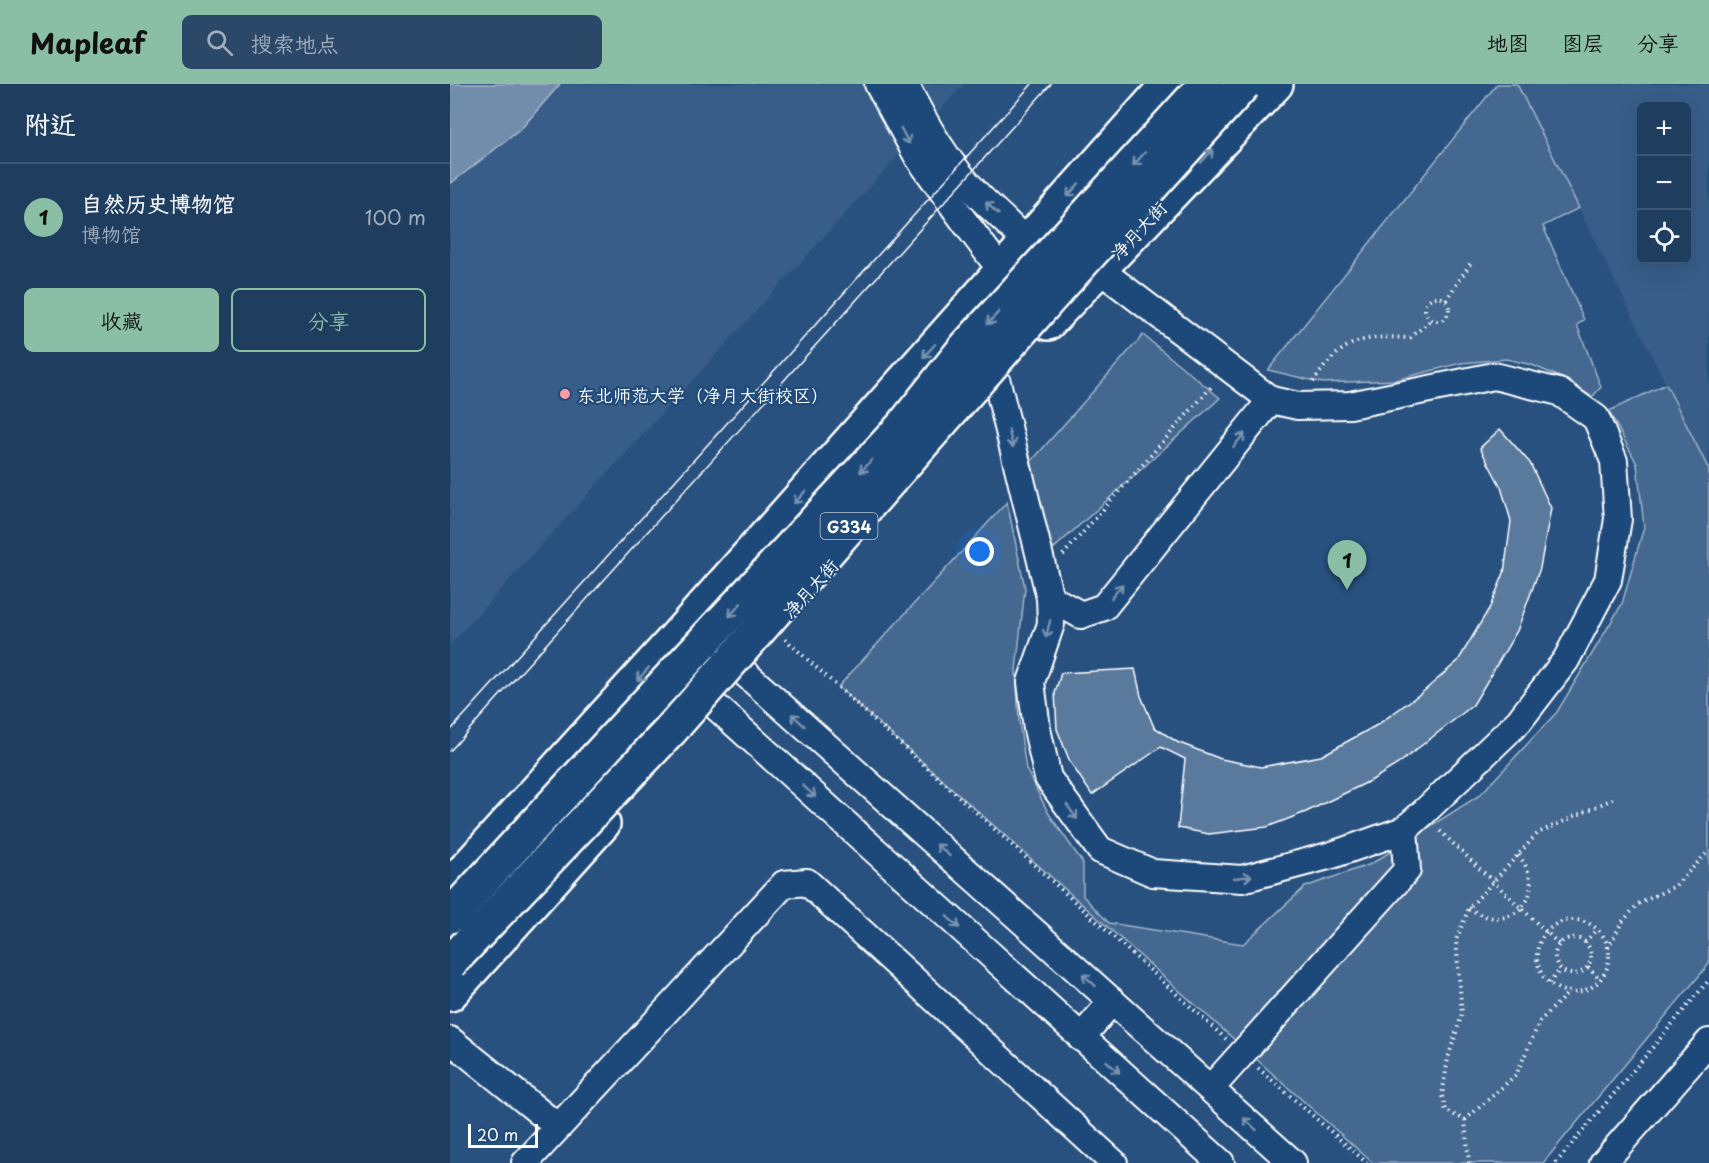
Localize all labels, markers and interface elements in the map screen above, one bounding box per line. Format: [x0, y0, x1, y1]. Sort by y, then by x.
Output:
search box [182, 15, 602, 69]
text: Mapleaf [30, 21, 146, 64]
icon: search [203, 26, 236, 59]
text: 搜索地点 [251, 26, 339, 59]
text: 地图 [1487, 26, 1529, 58]
text: 图层 [1562, 26, 1604, 58]
text: 分享 [1637, 26, 1679, 58]
map controls [1637, 102, 1691, 264]
button: + [1637, 102, 1691, 156]
text: 附近 [24, 104, 76, 143]
one-way arrow [900, 126, 911, 144]
one-way arrow [1200, 149, 1214, 164]
one-way arrow [1132, 151, 1146, 166]
button: − [1637, 156, 1691, 210]
one-way arrow [1066, 182, 1080, 197]
text: 自然历史博物馆 [81, 186, 235, 219]
street label: 净月大街 [1104, 194, 1172, 266]
one-way arrow [985, 201, 1000, 215]
text: 1 [39, 202, 48, 232]
text: 100 m [365, 202, 426, 232]
button: locate [1637, 210, 1691, 264]
text: 博物馆 [81, 219, 141, 249]
button: 收藏 [24, 288, 219, 352]
button: 分享 [231, 288, 426, 352]
one-way arrow [986, 310, 1000, 325]
one-way arrow [922, 343, 936, 358]
place label: 东北师范大学（净月大街校区） [577, 381, 829, 408]
marker: 东北师范大学（净月大街校区） [558, 387, 572, 401]
one-way arrow [1006, 429, 1018, 448]
one-way arrow [1233, 432, 1246, 448]
one-way arrow [859, 458, 873, 473]
one-way arrow [793, 489, 807, 504]
road number: G334 [820, 513, 878, 539]
your location [965, 537, 994, 566]
pin: 1 [1328, 540, 1366, 590]
street label: 净月大街 [776, 552, 844, 624]
one-way arrow [1110, 583, 1123, 599]
one-way arrow [728, 602, 742, 617]
one-way arrow [1042, 619, 1054, 638]
one-way arrow [636, 666, 650, 681]
one-way arrow [791, 713, 806, 727]
one-way arrow [801, 784, 816, 798]
one-way arrow [1066, 803, 1079, 819]
one-way arrow [936, 843, 951, 857]
one-way arrow [1233, 871, 1252, 882]
one-way arrow [945, 915, 960, 929]
one-way arrow [1082, 973, 1097, 987]
one-way arrow [1106, 1060, 1121, 1074]
one-way arrow [1243, 1117, 1258, 1131]
scale bar [468, 1121, 538, 1148]
text: 20 m [477, 1122, 518, 1146]

